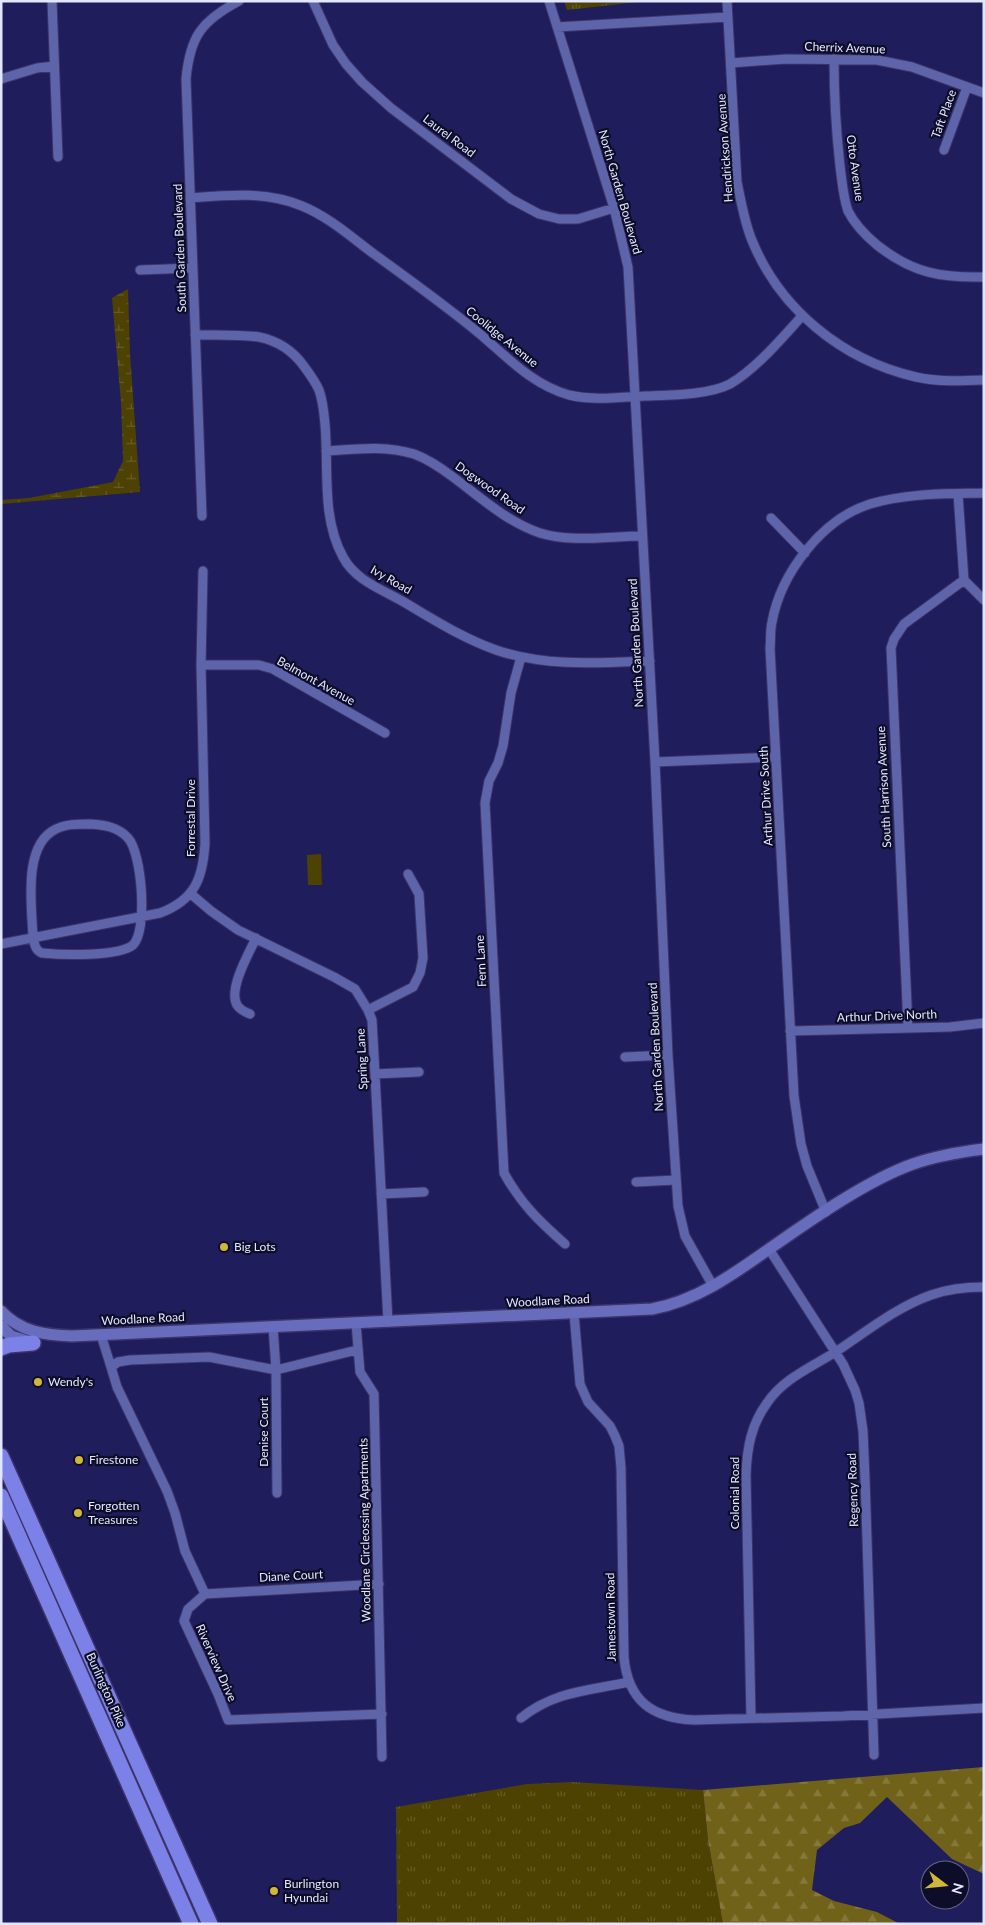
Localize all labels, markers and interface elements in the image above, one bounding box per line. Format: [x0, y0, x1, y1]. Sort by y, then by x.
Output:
street label: Cherrix Avenue [804, 39, 886, 56]
street label: Taft Place [928, 87, 959, 140]
street label: Hendrickson Avenue [713, 93, 736, 203]
street label: Laurel Road [420, 111, 478, 160]
street label: North Garden Boulevard [595, 128, 645, 256]
street label: Otto Avenue [843, 134, 868, 202]
street label: South Garden Boulevard [170, 183, 189, 313]
street label: Coolidge Avenue [463, 303, 542, 370]
street label: Dogwood Road [453, 458, 528, 517]
street label: Ivy Road [368, 562, 414, 597]
street label: North Garden Boulevard [625, 578, 646, 708]
street label: Belmont Avenue [275, 653, 358, 708]
street label: South Harrison Avenue [873, 726, 894, 848]
street label: Arthur Drive South [755, 746, 776, 846]
street label: Forrestal Drive [183, 779, 198, 857]
street label: Fern Lane [472, 935, 489, 987]
street label: North Garden Boulevard [645, 982, 666, 1112]
street label: Arthur Drive North [837, 1006, 937, 1025]
street label: Spring Lane [352, 1028, 371, 1090]
place label: Big Lots [234, 1239, 276, 1254]
marker: Big Lots [218, 1241, 230, 1253]
street label: Woodlane Road [506, 1291, 590, 1310]
street label: Woodlane Road [101, 1309, 185, 1328]
place label: Wendy's [48, 1374, 93, 1389]
marker: Wendy's [32, 1376, 44, 1388]
street label: Denise Court [256, 1396, 271, 1467]
street label: Woodlane Circleossing Apartments [355, 1438, 374, 1622]
place label: Firestone [89, 1452, 138, 1467]
street label: Regency Road [844, 1453, 861, 1527]
marker: Firestone [73, 1454, 85, 1466]
street label: Colonial Road [727, 1457, 742, 1529]
place label: Forgotten Treasures [88, 1498, 139, 1527]
marker: Forgotten Treasures [72, 1507, 84, 1519]
street label: Diane Court [259, 1566, 324, 1585]
street label: Jamestown Road [602, 1572, 619, 1662]
street label: Riverview Drive [193, 1622, 240, 1704]
street label: Burlington Pike [83, 1650, 130, 1730]
north arrow [920, 1860, 970, 1910]
place label: Burlington Hyundai [284, 1876, 339, 1905]
text: N [948, 1881, 968, 1896]
marker: Burlington Hyundai [268, 1885, 280, 1897]

